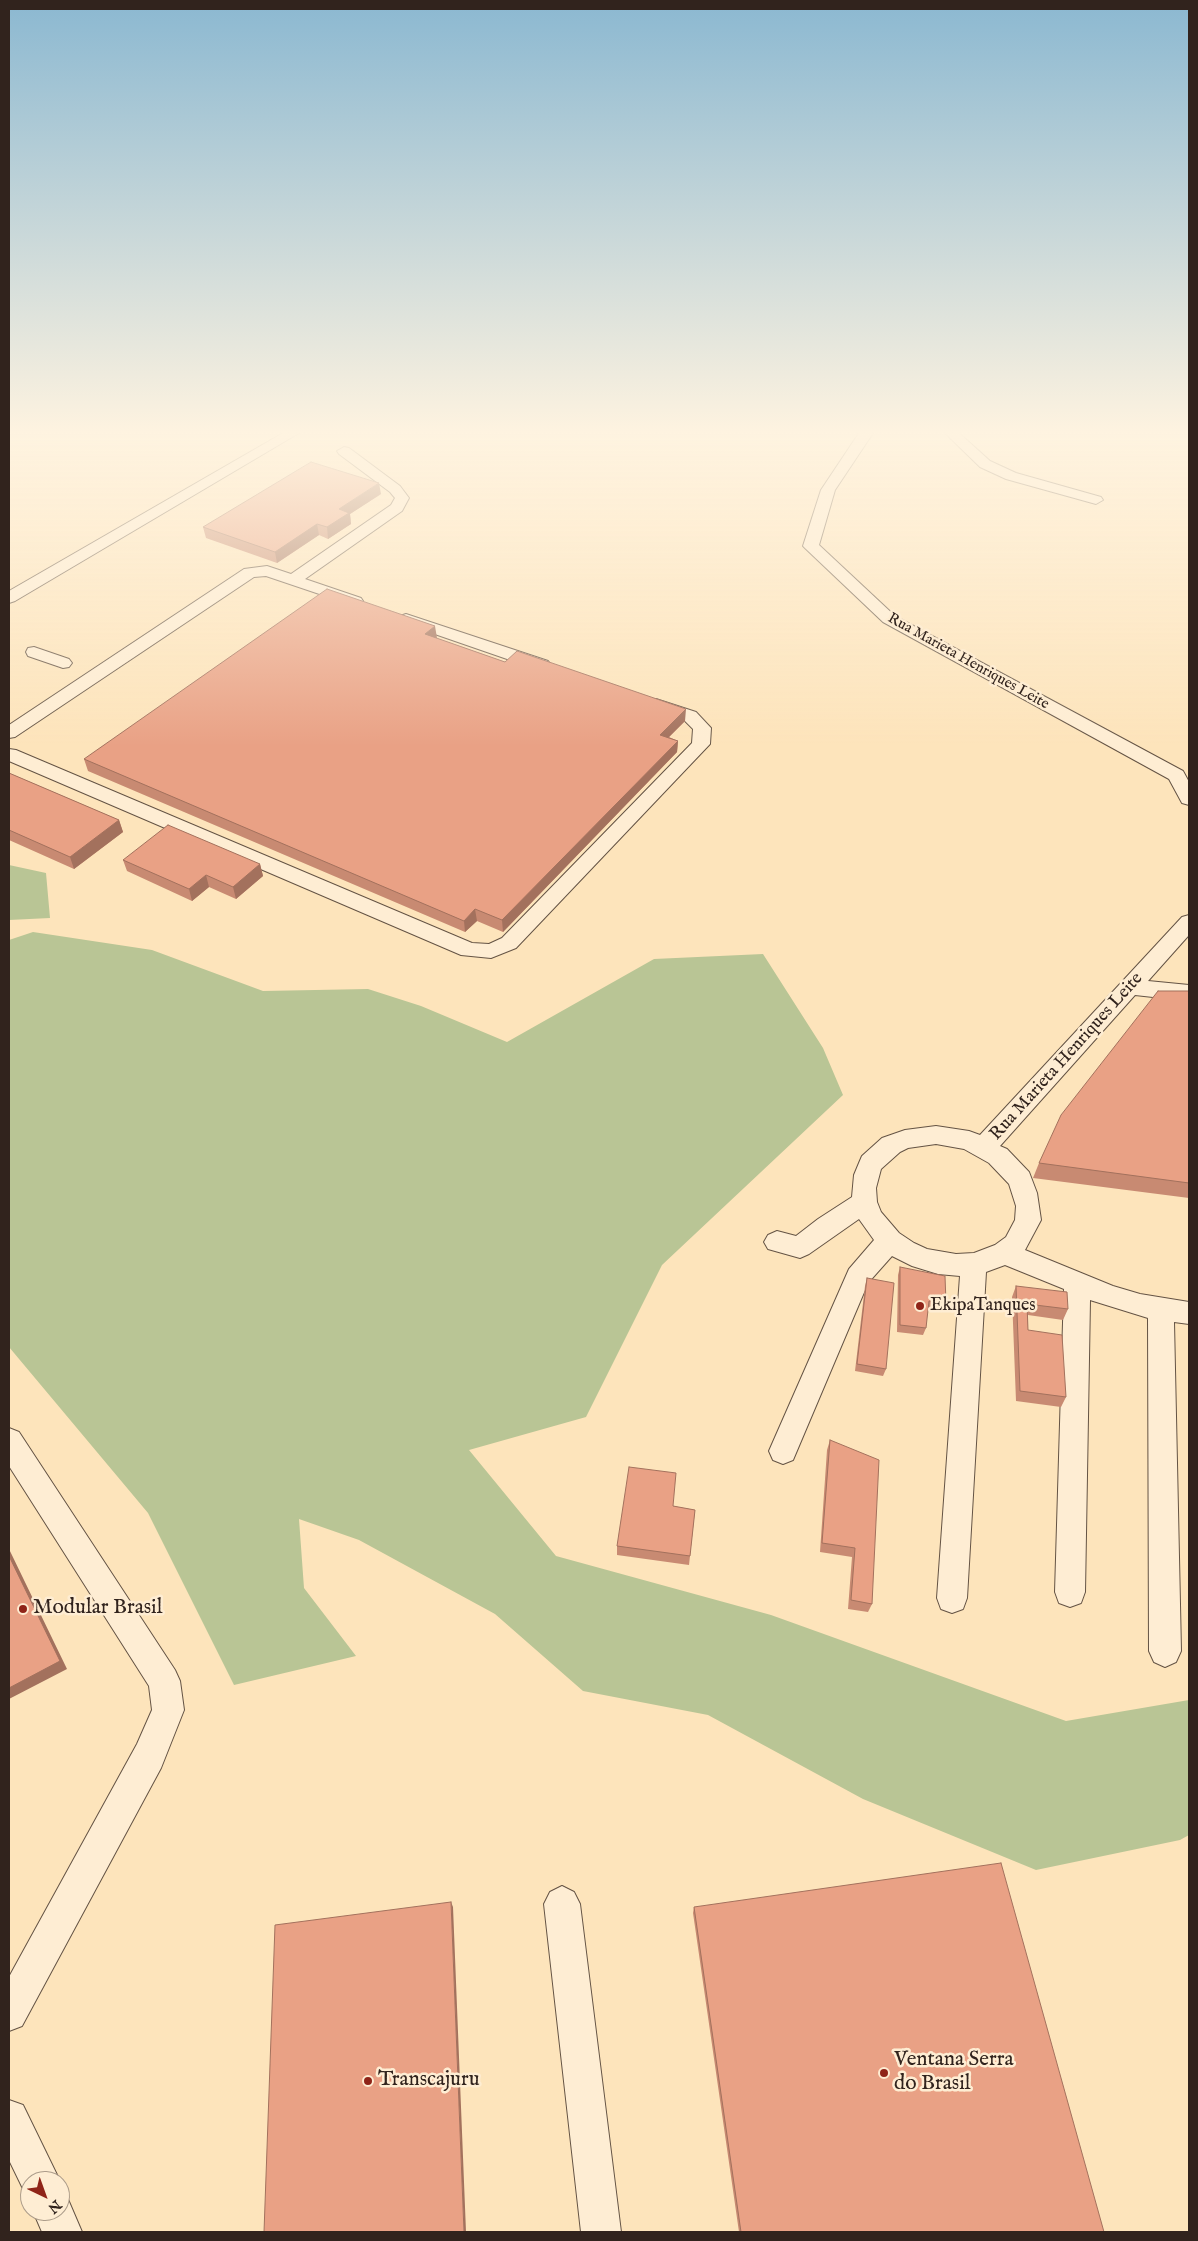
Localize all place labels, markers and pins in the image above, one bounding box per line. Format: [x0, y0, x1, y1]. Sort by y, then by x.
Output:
place label: EkipaTanques [930, 1295, 1036, 1317]
marker: EkipaTanques [914, 1300, 926, 1312]
place label: Modular Brasil [33, 1596, 162, 1622]
marker: Modular Brasil [17, 1603, 29, 1615]
place label: Ventana Serra do Brasil [894, 2048, 1013, 2098]
marker: Ventana Serra do Brasil [878, 2067, 890, 2079]
place label: Transcajuru [378, 2068, 480, 2094]
marker: Transcajuru [362, 2075, 374, 2087]

